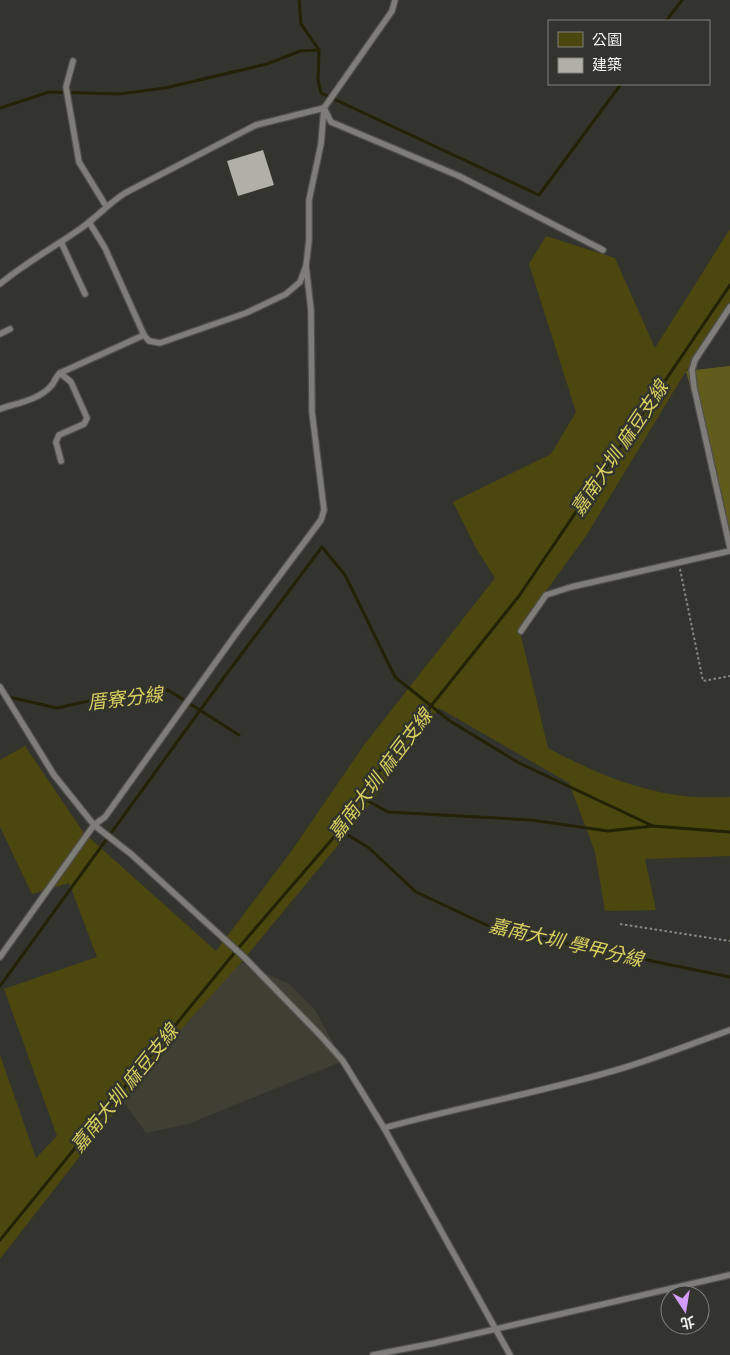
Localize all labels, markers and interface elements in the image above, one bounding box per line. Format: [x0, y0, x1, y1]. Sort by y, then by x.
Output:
legend [548, 20, 710, 85]
text: 公園 [592, 30, 622, 49]
text: 建築 [592, 55, 622, 74]
water label: 嘉南大圳 麻豆支線 [566, 375, 674, 520]
water label: 厝寮分線 [86, 682, 166, 715]
water label: 嘉南大圳 麻豆支線 [324, 703, 438, 844]
water label: 嘉南大圳 學甲分線 [487, 914, 647, 972]
water label: 嘉南大圳 麻豆支線 [66, 1019, 184, 1157]
north arrow [660, 1285, 710, 1335]
text: 北 [679, 1312, 696, 1333]

